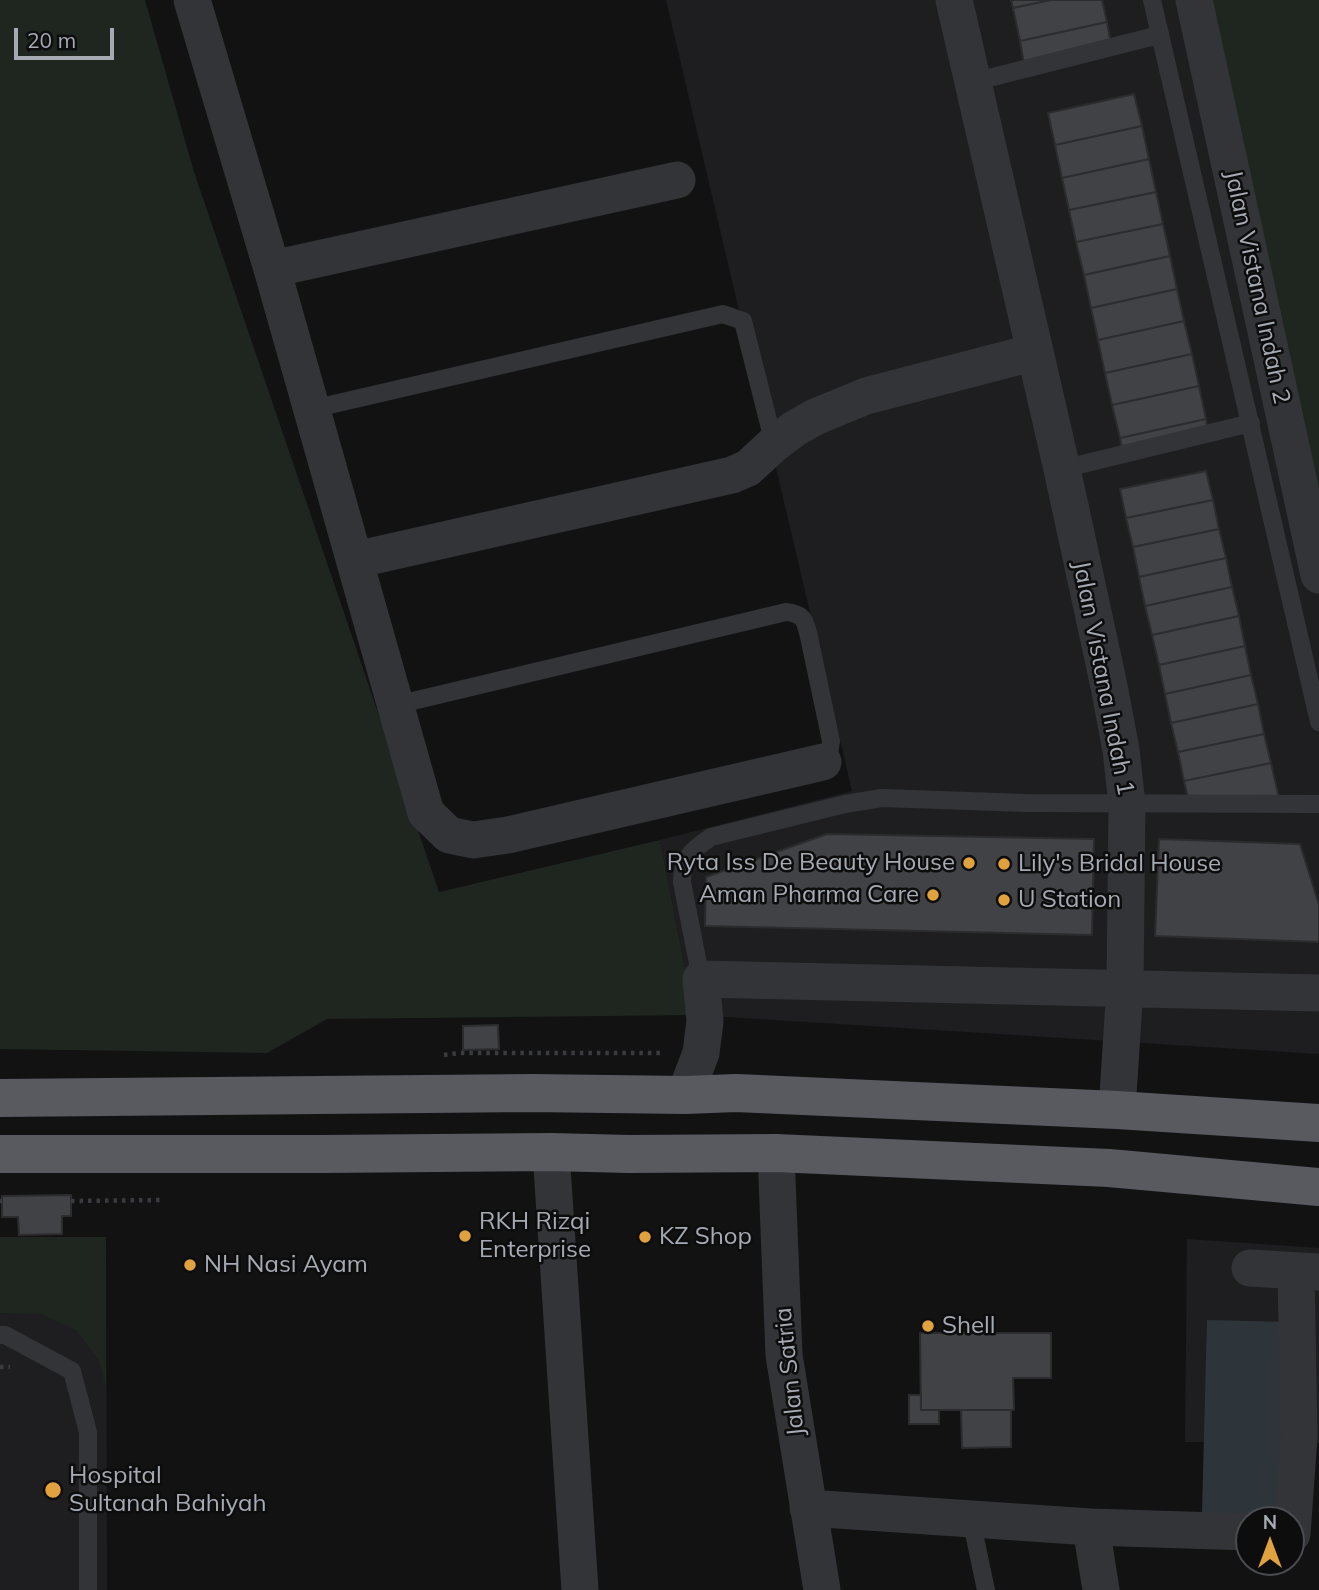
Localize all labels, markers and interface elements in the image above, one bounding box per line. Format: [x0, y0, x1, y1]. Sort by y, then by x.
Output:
scale bar [18, 14, 117, 58]
text: 20 m [27, 27, 76, 53]
street label: Jalan Vistana Indah 2 [1218, 167, 1296, 407]
street label: Jalan Vistana Indah 1 [1066, 558, 1140, 798]
place label: Ryta Iss De Beauty House [667, 849, 955, 877]
place label: Lily's Bridal House [1018, 850, 1221, 878]
marker: Ryta Iss De Beauty House [961, 855, 977, 871]
marker: Lily's Bridal House [996, 856, 1012, 872]
place label: Aman Pharma Care [699, 881, 919, 909]
place label: U Station [1018, 886, 1121, 914]
marker: Aman Pharma Care [925, 887, 941, 903]
marker: U Station [996, 892, 1012, 908]
place label: RKH Rizqi Enterprise [479, 1208, 591, 1264]
place label: KZ Shop [659, 1223, 752, 1251]
marker: RKH Rizqi Enterprise [457, 1228, 473, 1244]
marker: KZ Shop [637, 1229, 653, 1245]
place label: NH Nasi Ayam [204, 1251, 368, 1279]
marker: NH Nasi Ayam [182, 1257, 198, 1273]
street label: Jalan Satria [769, 1306, 811, 1438]
place label: Shell [942, 1312, 995, 1340]
marker: Shell [920, 1318, 936, 1334]
place label: Hospital Sultanah Bahiyah [69, 1462, 267, 1518]
marker: Hospital Sultanah Bahiyah [43, 1480, 63, 1500]
north arrow [1235, 1506, 1305, 1576]
text: N [1263, 1510, 1277, 1534]

